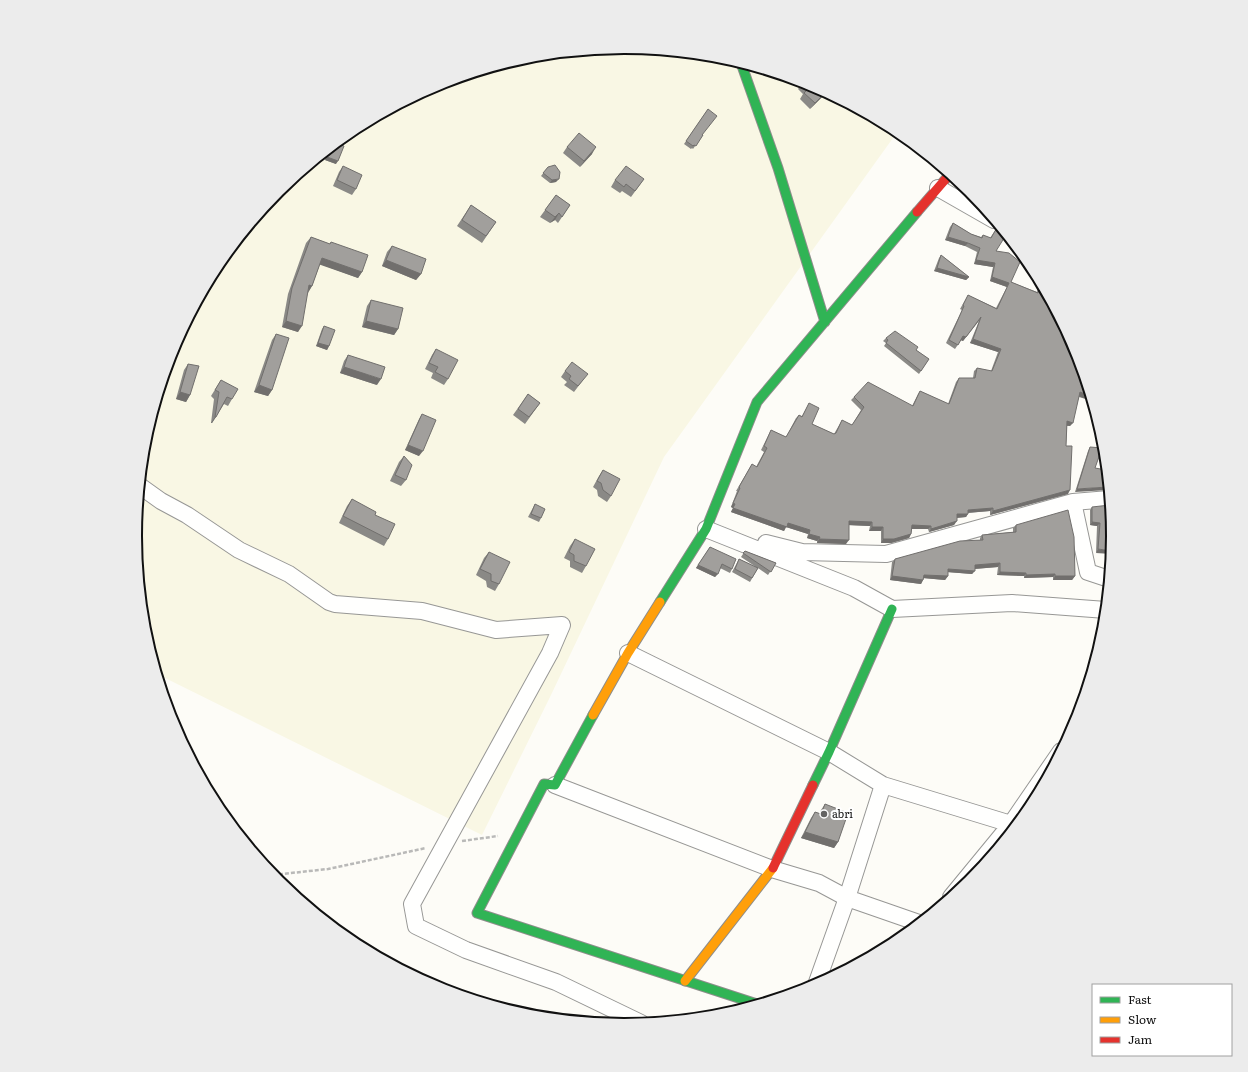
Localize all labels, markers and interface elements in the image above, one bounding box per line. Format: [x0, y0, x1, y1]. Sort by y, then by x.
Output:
place label: abri [832, 805, 853, 821]
marker: abri [819, 809, 829, 819]
legend [1092, 984, 1232, 1056]
text: Fast [1128, 990, 1152, 1008]
text: Slow [1128, 1010, 1157, 1028]
text: Jam [1128, 1030, 1153, 1048]

